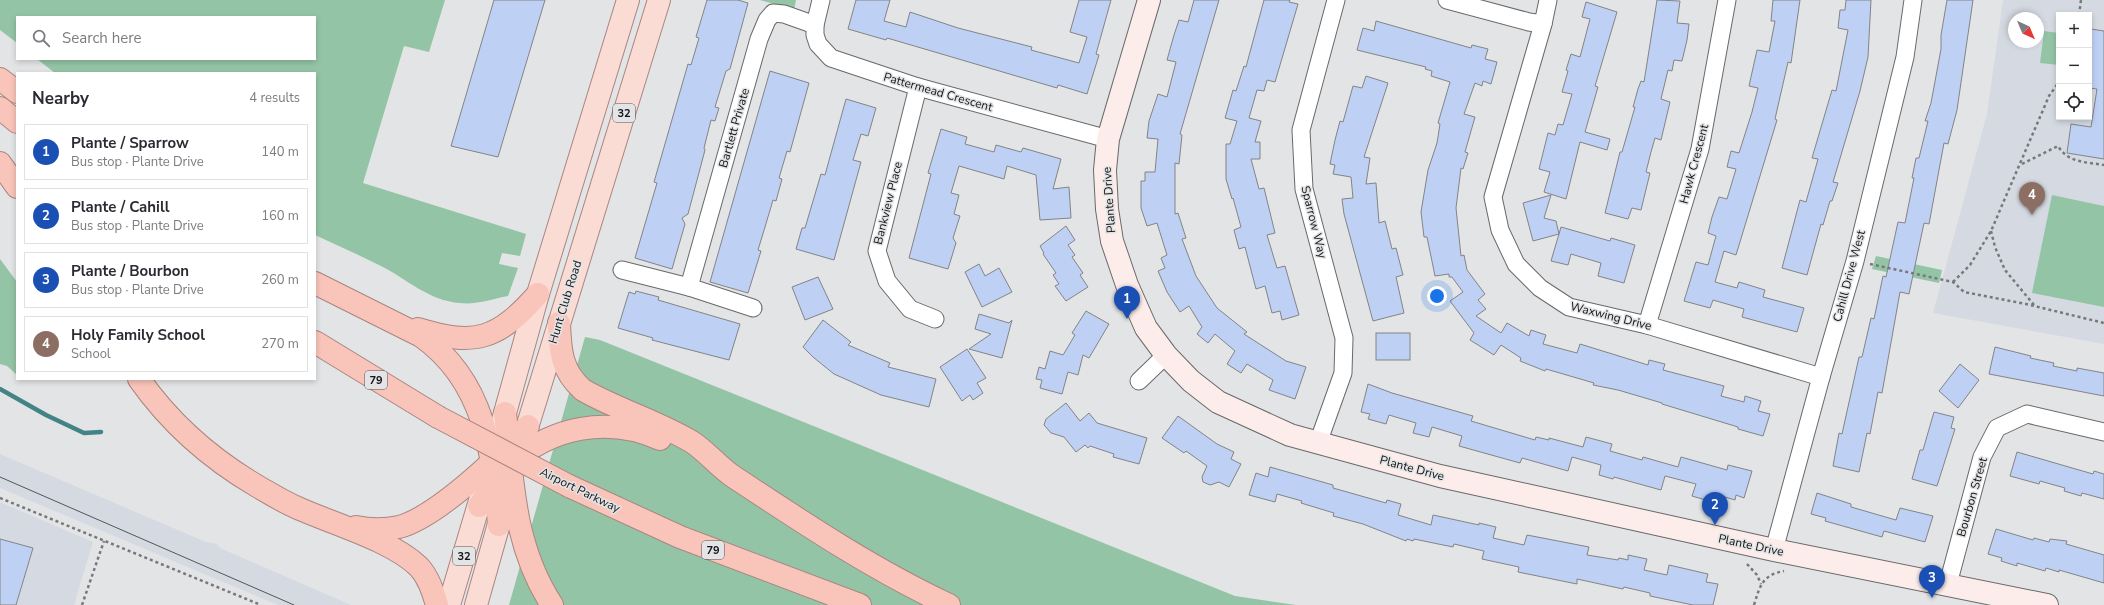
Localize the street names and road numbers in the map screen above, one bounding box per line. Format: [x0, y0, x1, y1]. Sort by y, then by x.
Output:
street label: Pattermead Crescent [882, 69, 995, 115]
street label: Bartlett Private [715, 86, 753, 170]
road number: 32 [613, 104, 635, 122]
street label: Hawk Crescent [1676, 122, 1713, 206]
street label: Bankview Place [870, 160, 906, 246]
street label: Plante Drive [1099, 166, 1119, 234]
street label: Sparrow Way [1297, 184, 1331, 261]
street label: Cahill Drive West [1829, 228, 1869, 324]
street label: Hunt Club Road [545, 258, 585, 346]
street label: Waxwing Drive [1569, 298, 1653, 334]
road number: 79 [365, 371, 387, 389]
street label: Plante Drive [1378, 452, 1446, 484]
street label: Bourbon Street [1953, 455, 1991, 539]
street label: Airport Parkway [537, 464, 624, 517]
street label: Plante Drive [1717, 530, 1785, 560]
road number: 79 [702, 541, 724, 559]
road number: 32 [453, 547, 475, 565]

